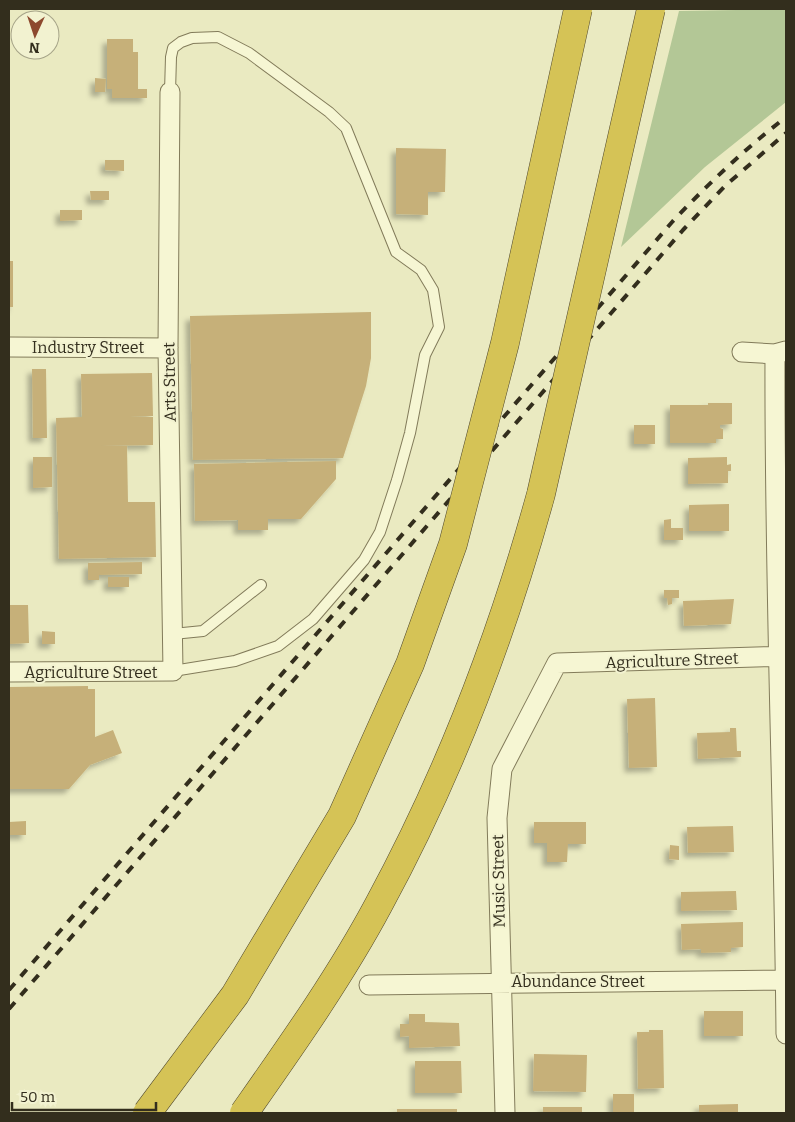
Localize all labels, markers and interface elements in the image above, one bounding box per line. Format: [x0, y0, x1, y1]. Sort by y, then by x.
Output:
north arrow [10, 10, 60, 60]
text: N [28, 39, 40, 56]
street label: Industry Street [32, 338, 145, 357]
street label: Arts Street [159, 342, 180, 422]
street label: Agriculture Street [605, 649, 739, 672]
street label: Agriculture Street [24, 663, 158, 682]
street label: Music Street [488, 834, 509, 928]
street label: Abundance Street [511, 972, 645, 991]
scale bar [12, 1080, 156, 1112]
text: 50 m [20, 1088, 56, 1106]

